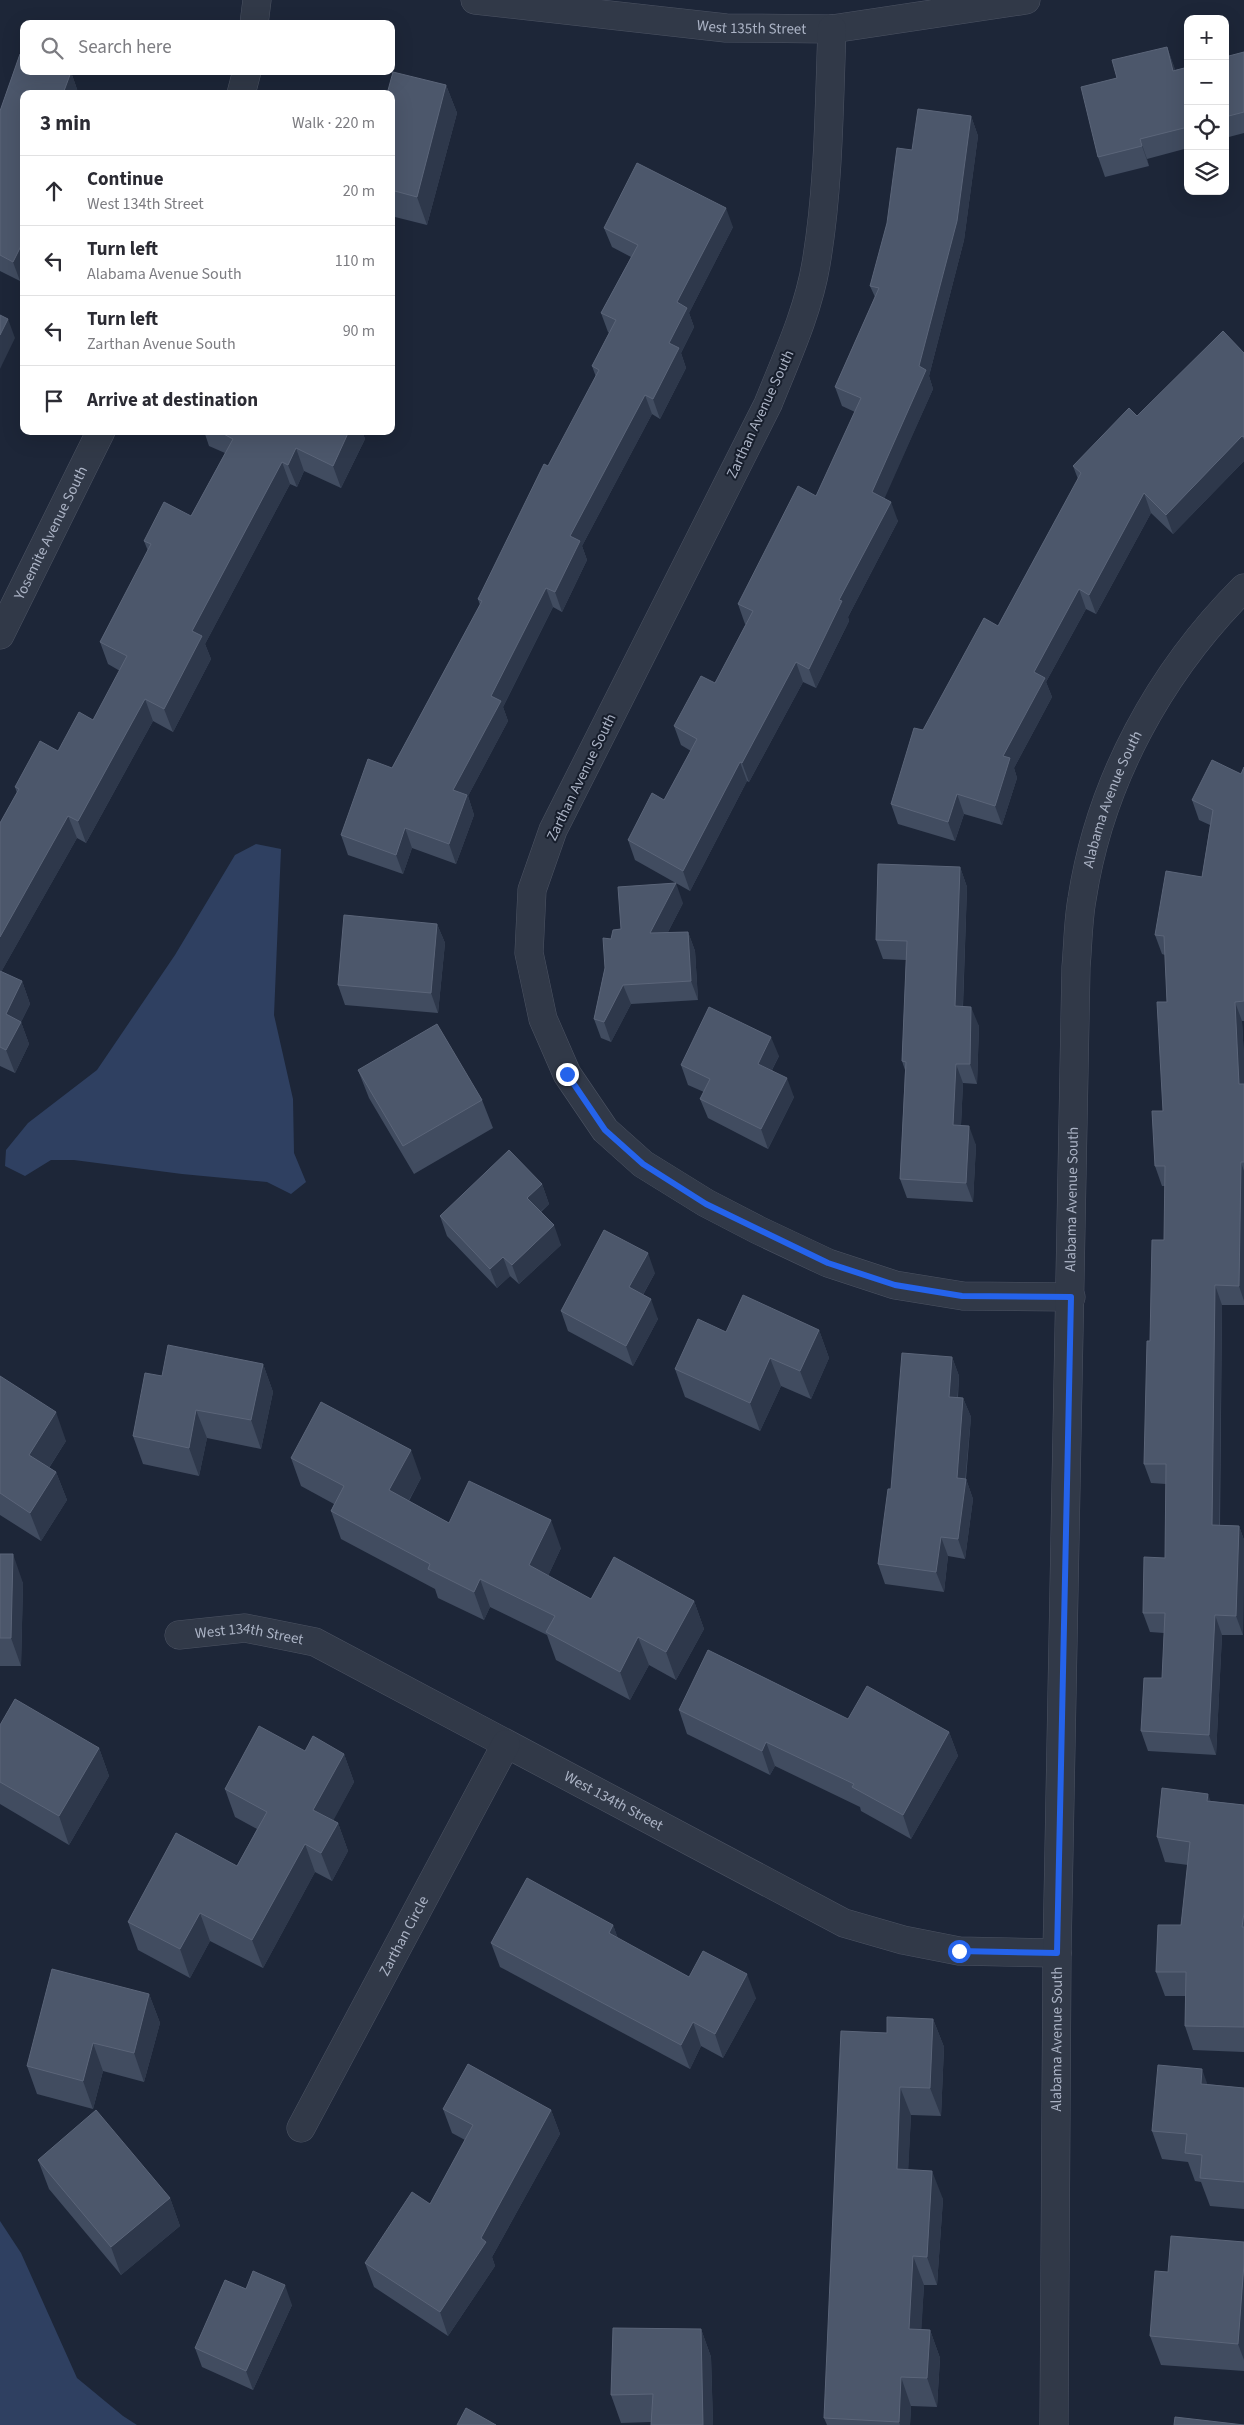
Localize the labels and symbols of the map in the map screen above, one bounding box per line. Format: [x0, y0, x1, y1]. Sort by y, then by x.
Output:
street label: West 135th Street [696, 15, 806, 40]
street label: Zarthan Avenue South [721, 347, 799, 482]
street label: Yosemite Avenue South [9, 463, 93, 604]
street label: Zarthan Avenue South [541, 710, 621, 844]
street label: Alabama Avenue South [1078, 727, 1147, 870]
route end [556, 1063, 579, 1086]
street label: Alabama Avenue South [1060, 1126, 1084, 1272]
street label: West 134th Street [194, 1618, 305, 1650]
street label: West 134th Street [560, 1766, 667, 1836]
street label: Zarthan Circle [374, 1892, 434, 1980]
route start [948, 1940, 971, 1963]
street label: Alabama Avenue South [1046, 1966, 1068, 2112]

